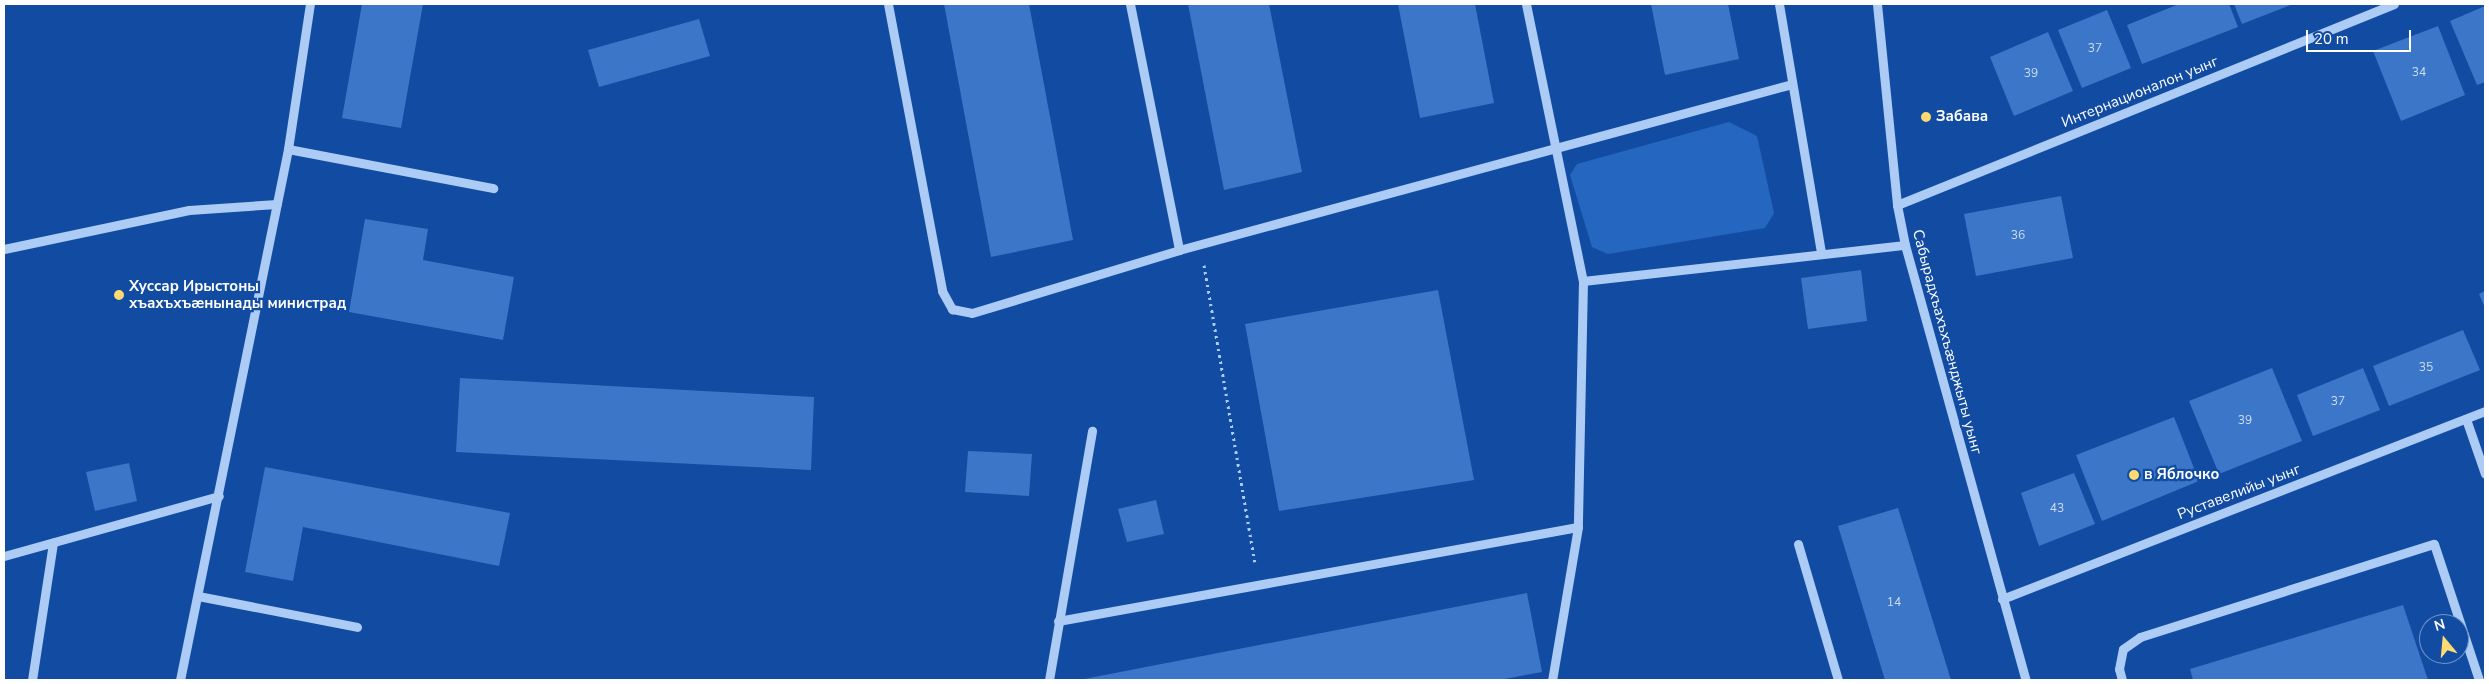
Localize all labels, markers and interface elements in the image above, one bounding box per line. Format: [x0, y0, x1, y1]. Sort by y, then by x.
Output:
scale bar [2309, 20, 2414, 52]
text: 20 m [2314, 29, 2349, 49]
house number: 37 [2088, 42, 2102, 56]
street label: Интернационалон уынг [2059, 52, 2221, 132]
house number: 34 [2412, 66, 2426, 80]
house number: 39 [2024, 67, 2038, 81]
place label: Забава [1936, 108, 1988, 126]
marker: Забава [1920, 111, 1932, 123]
street label: Сабырадхъахъхъæнджыты уынг [1908, 228, 1986, 456]
house number: 36 [2011, 229, 2025, 243]
place label: Хуссар Ирыстоны хъахъхъæнынады министрад [129, 277, 346, 312]
marker: Хуссар Ирыстоны хъахъхъæнынады министрад [113, 289, 125, 301]
house number: 35 [2419, 361, 2433, 375]
house number: 37 [2331, 395, 2345, 409]
house number: 39 [2238, 414, 2252, 428]
street label: Руставелийы уынг [2175, 460, 2303, 524]
place label: в Яблочко [2144, 466, 2219, 484]
marker: в Яблочко [2128, 469, 2140, 481]
house number: 43 [2050, 502, 2064, 516]
house number: 14 [1887, 596, 1901, 610]
north arrow [2419, 614, 2469, 664]
text: N [2432, 615, 2448, 636]

